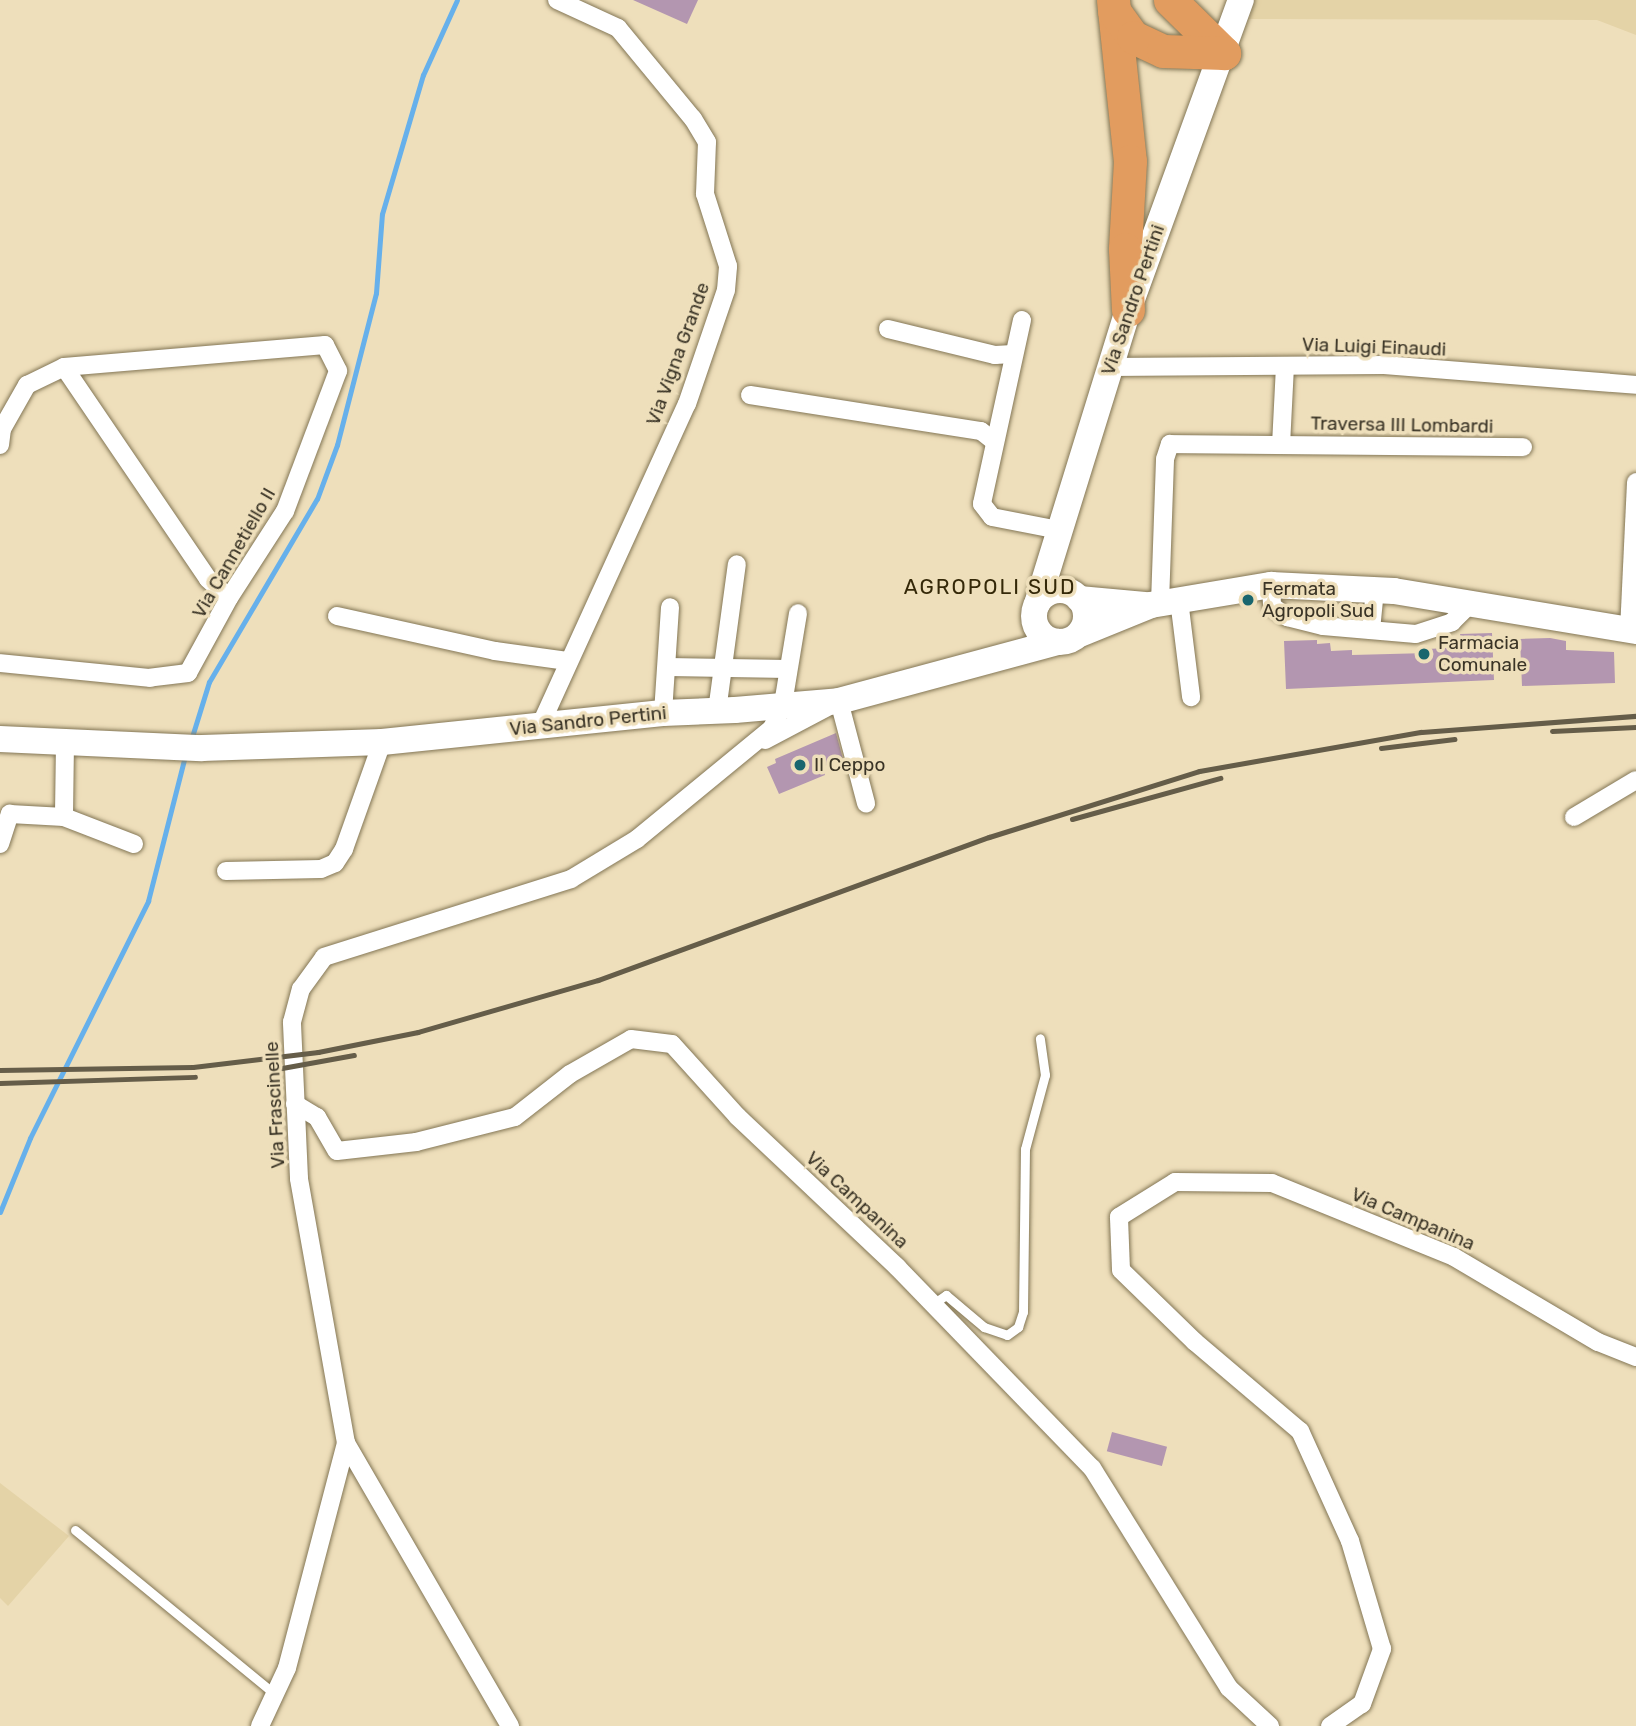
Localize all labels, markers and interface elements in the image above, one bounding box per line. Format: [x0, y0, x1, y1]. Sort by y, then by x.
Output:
street label: Via Sandro Pertini [1097, 222, 1169, 378]
street label: Via Vigna Grande [641, 279, 715, 429]
street label: Via Luigi Einaudi [1301, 333, 1447, 361]
street label: Traversa III Lombardi [1310, 412, 1494, 438]
street label: Via Cannetiello II [187, 484, 281, 622]
district label: AGROPOLI SUD [905, 574, 1075, 600]
place label: Fermata Agropoli Sud [1262, 578, 1375, 622]
marker: Fermata Agropoli Sud [1240, 592, 1256, 608]
place label: Farmacia Comunale [1438, 632, 1527, 676]
marker: Farmacia Comunale [1416, 646, 1432, 662]
street label: Via Sandro Pertini [508, 701, 668, 741]
place label: Il Ceppo [814, 754, 885, 776]
marker: Il Ceppo [792, 757, 808, 773]
street label: Via Frascinelle [260, 1041, 290, 1169]
street label: Via Campanina [801, 1147, 913, 1253]
street label: Via Campanina [1348, 1183, 1478, 1255]

